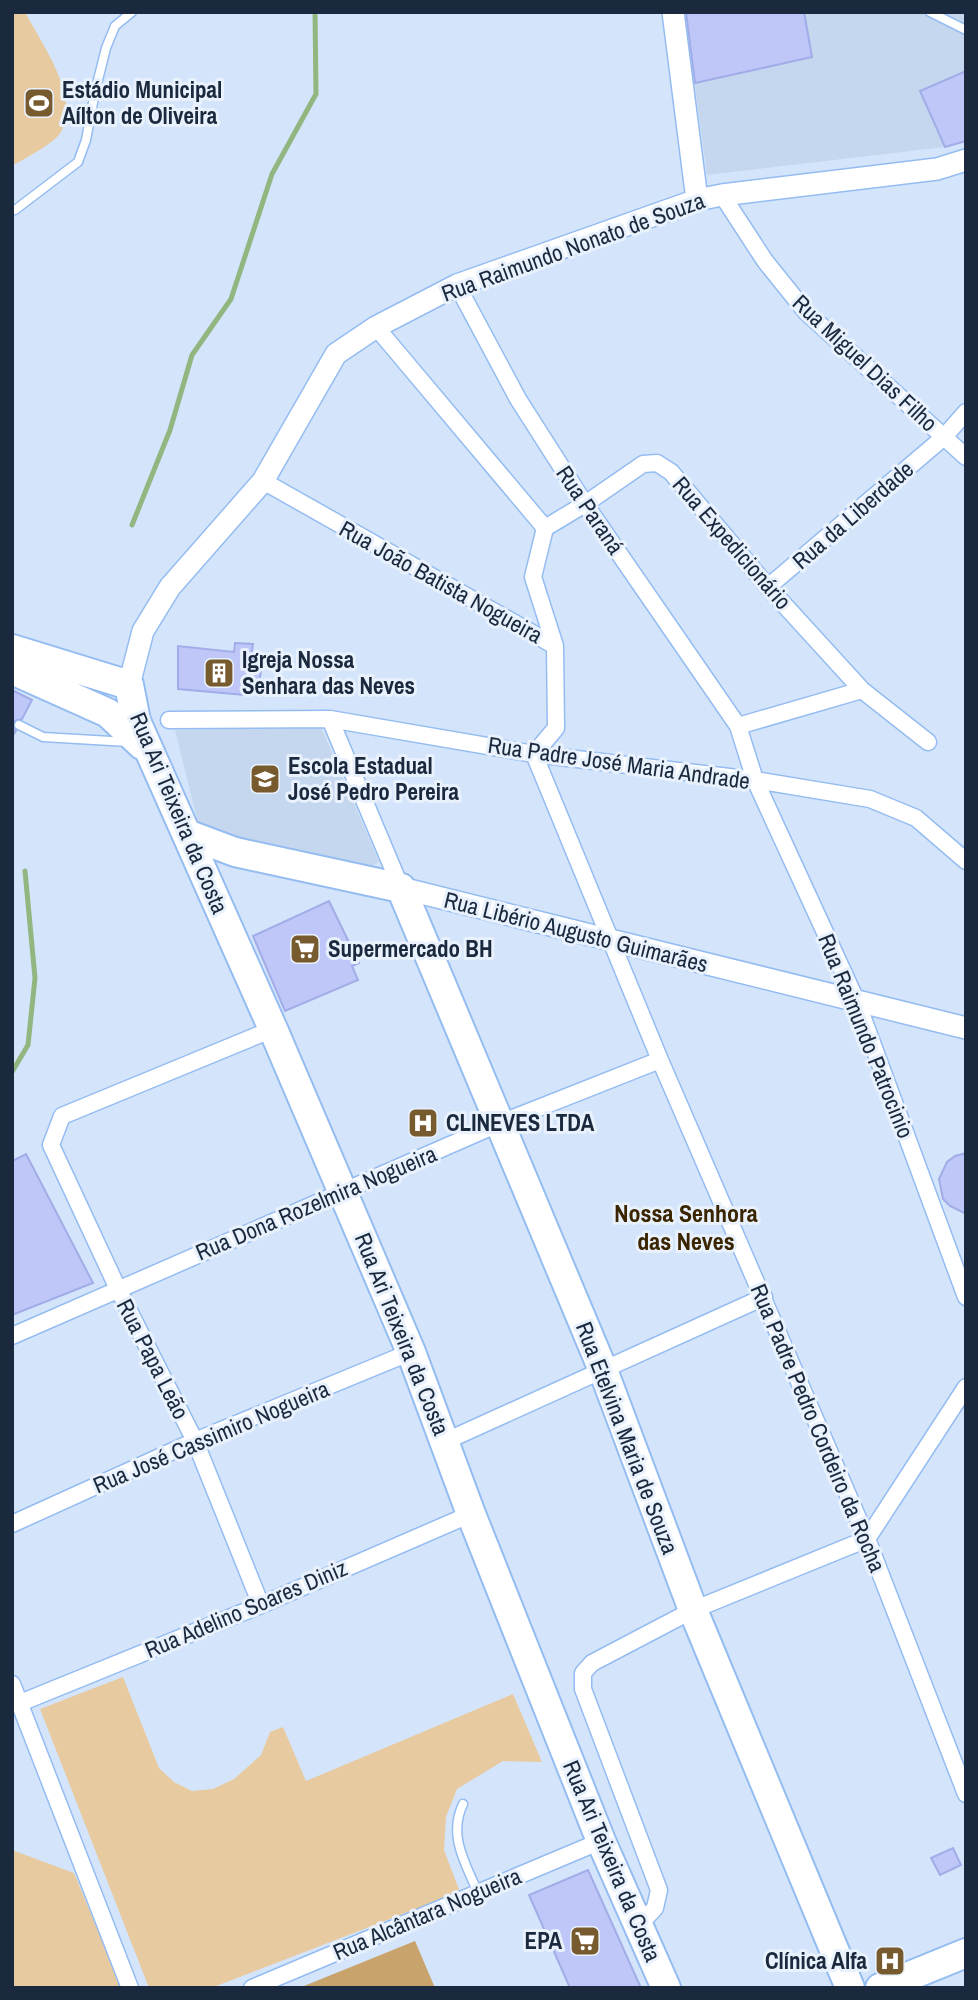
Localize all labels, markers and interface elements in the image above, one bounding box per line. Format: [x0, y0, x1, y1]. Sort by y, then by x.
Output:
place label: Estádio Municipal Aílton de Oliveira [62, 74, 222, 131]
sports icon: Estádio Municipal Aílton de Oliveira [22, 86, 56, 120]
street label: Rua Raimundo Nonato de Souza [437, 184, 709, 309]
street label: Rua Miguel Dias Filho [786, 287, 945, 438]
street label: Rua da Liberdade [786, 453, 920, 576]
street label: Rua Paraná [549, 459, 632, 561]
street label: Rua Expedicionário [666, 470, 799, 616]
street label: Rua João Batista Nogueira [334, 513, 549, 651]
place label: Igreja Nossa Senhara das Neves [242, 644, 415, 701]
building icon: Igreja Nossa Senhara das Neves [202, 656, 236, 690]
street label: Rua Ari Teixeira da Costa [123, 707, 236, 919]
street label: Rua Padre José Maria Andrade [486, 729, 752, 796]
place label: Escola Estadual José Pedro Pereira [288, 750, 459, 807]
school or university icon: Escola Estadual José Pedro Pereira [248, 762, 282, 796]
street label: Rua Libério Augusto Guimarães [441, 884, 711, 979]
street label: Rua Raimundo Patrocinio [811, 929, 922, 1143]
supermarket icon: Supermercado BH [288, 932, 322, 966]
place label: Supermercado BH [328, 933, 493, 964]
hospital icon: CLINEVES LTDA [406, 1106, 440, 1140]
place label: CLINEVES LTDA [446, 1107, 595, 1138]
street label: Rua Dona Rozelmira Nogueira [191, 1137, 441, 1267]
district label: Nossa Senhora das Neves [614, 1197, 758, 1257]
street label: Rua Ari Teixeira da Costa [348, 1228, 457, 1440]
street label: Rua Padre Pedro Cordeiro da Rocha [744, 1279, 894, 1577]
street label: Rua Papa Leão [110, 1293, 197, 1424]
street label: Rua Etelvina Maria de Souza [569, 1317, 686, 1559]
street label: Rua José Cassimiro Nogueira [88, 1373, 334, 1500]
street label: Rua Adelino Soares Diniz [140, 1552, 352, 1665]
street label: Rua Ari Teixeira da Costa [556, 1755, 669, 1967]
street label: Rua Alcântara Nogueira [328, 1860, 526, 1967]
supermarket icon: EPA [568, 1924, 602, 1958]
place label: EPA [525, 1925, 562, 1956]
hospital icon: Clínica Alfa [873, 1944, 907, 1978]
place label: Clínica Alfa [765, 1945, 868, 1976]

